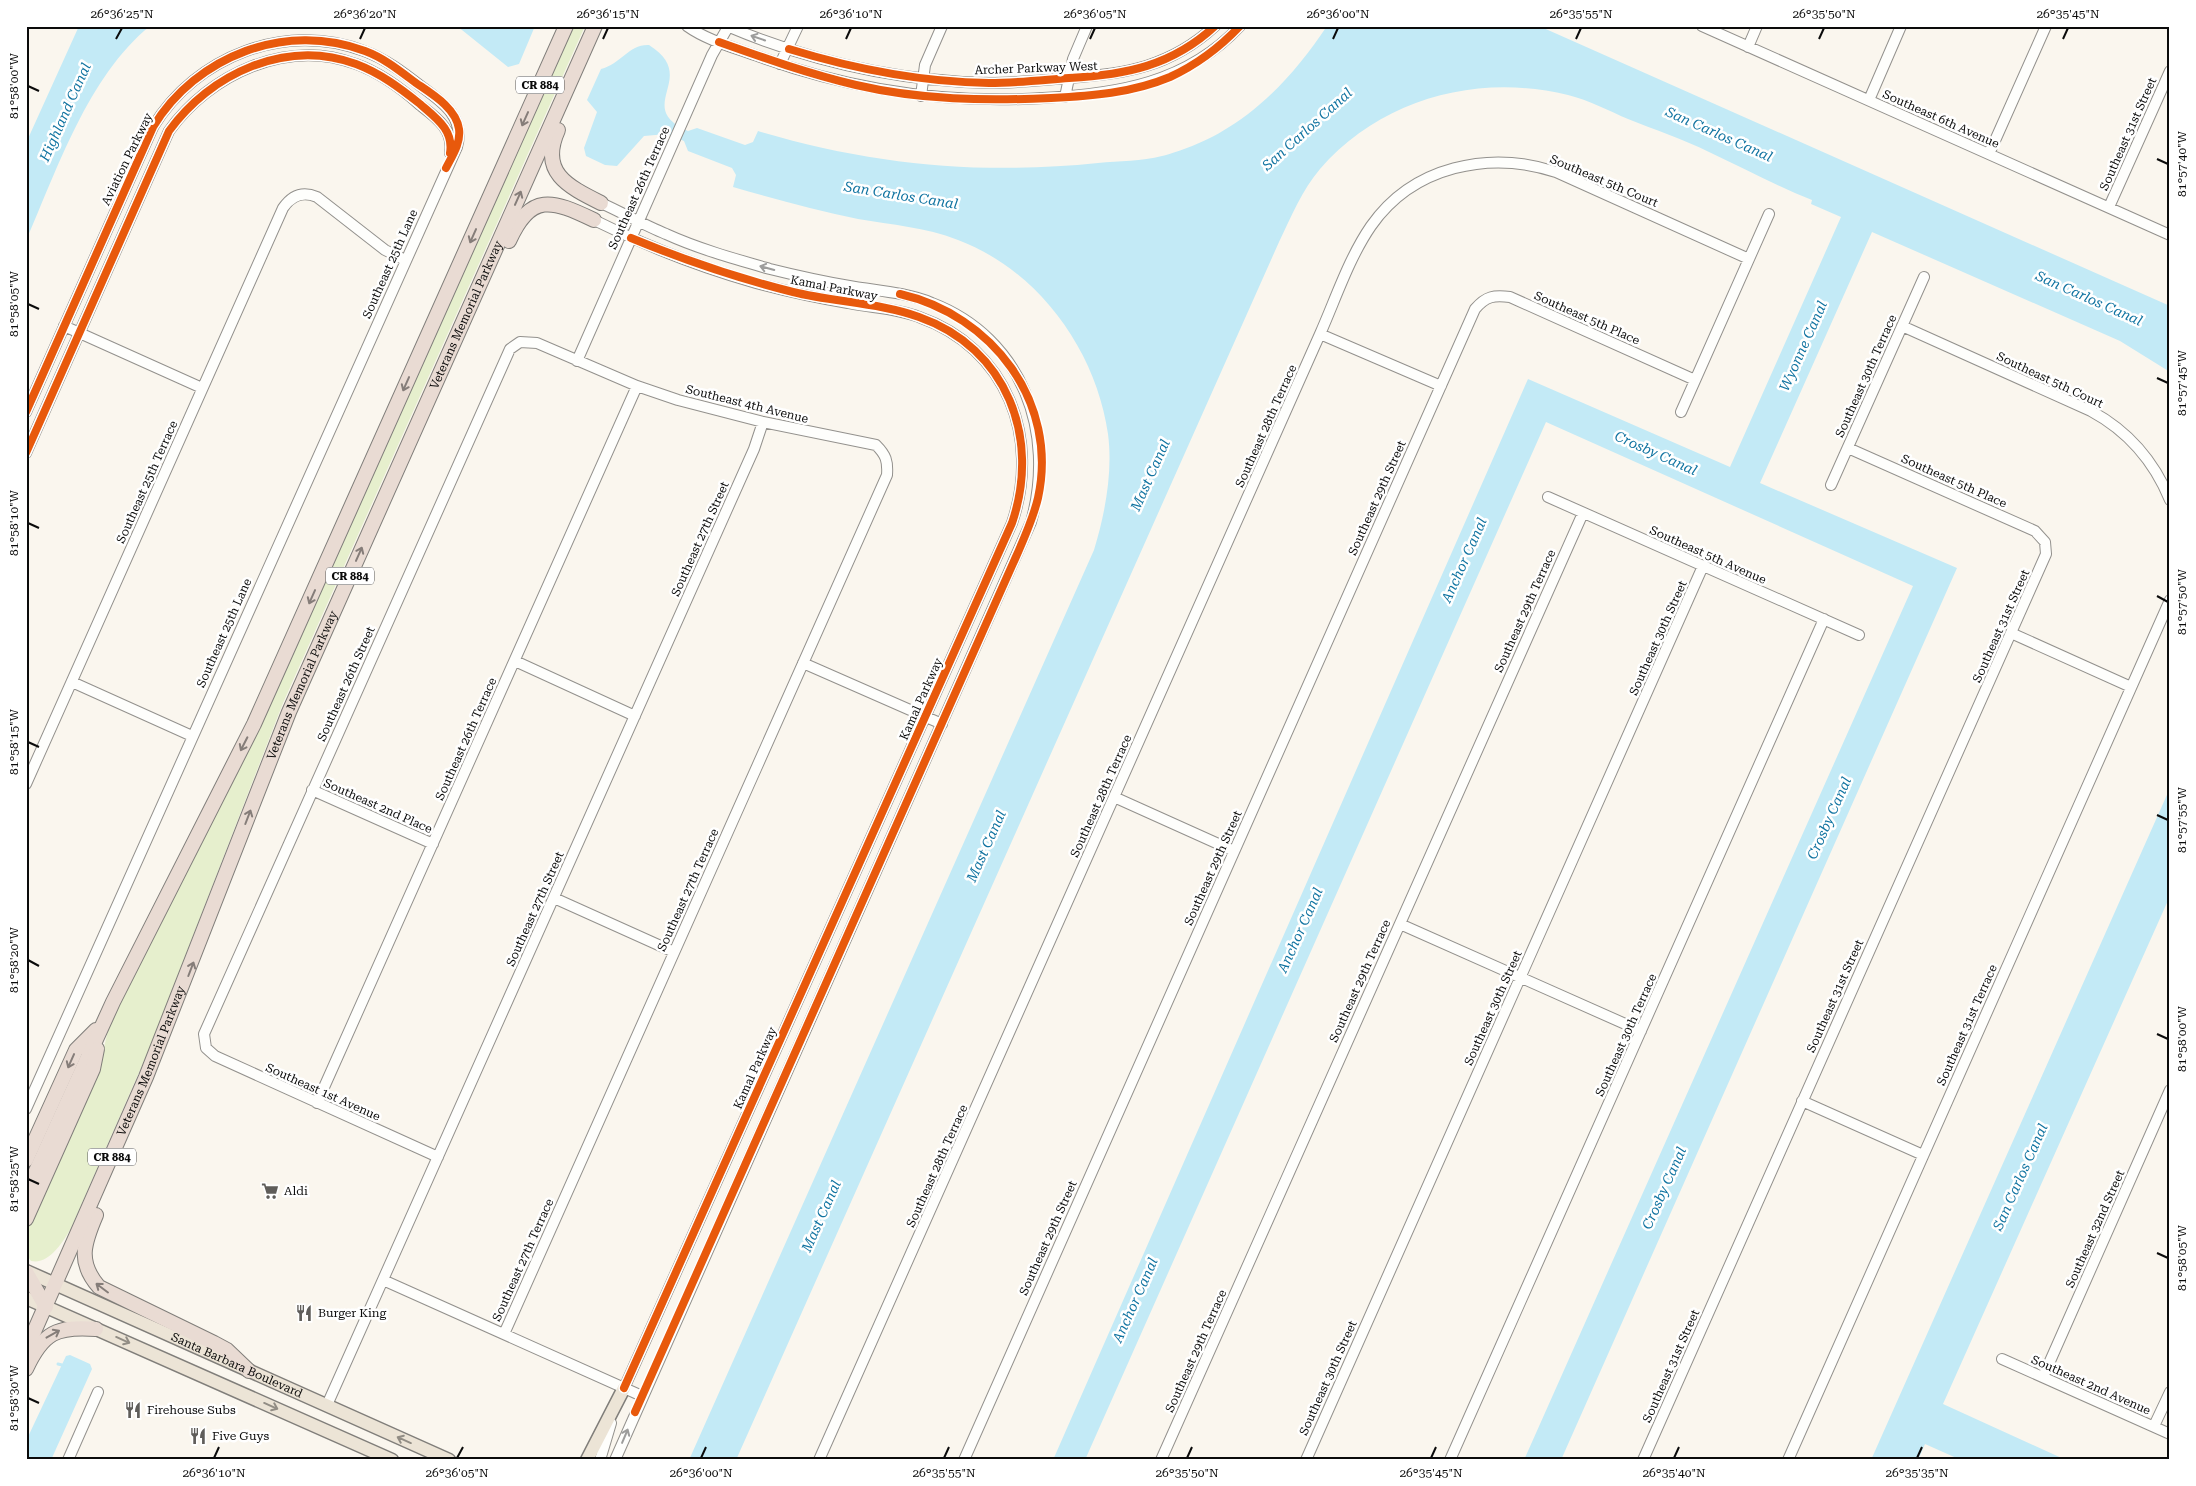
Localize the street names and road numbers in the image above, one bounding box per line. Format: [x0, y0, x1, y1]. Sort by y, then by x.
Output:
street label: Archer Parkway West [974, 59, 1098, 77]
street label: Southeast 31st Street [2097, 75, 2159, 193]
road number: CR 884 [516, 76, 564, 94]
street label: Southeast 6th Avenue [1881, 87, 2002, 151]
street label: Aviation Parkway [99, 110, 156, 207]
street label: Southeast 26th Terrace [606, 124, 673, 252]
street label: Southeast 5th Court [1548, 152, 1661, 210]
street label: Southeast 25th Lane [360, 207, 421, 321]
street label: Veterans Memorial Parkway [427, 238, 506, 391]
street label: Kamal Parkway [789, 273, 880, 303]
street label: Southeast 5th Place [1532, 288, 1642, 348]
street label: Southeast 30th Terrace [1833, 312, 1900, 440]
street label: Southeast 5th Court [1994, 349, 2106, 411]
street label: Southeast 28th Terrace [1233, 362, 1300, 490]
street label: Southeast 4th Avenue [684, 382, 810, 426]
street label: Southeast 25th Terrace [114, 418, 181, 546]
street label: Southeast 29th Street [1345, 438, 1409, 558]
street label: Southeast 5th Place [1899, 451, 2009, 511]
street label: Southeast 27th Street [668, 479, 732, 599]
street label: Southeast 5th Avenue [1648, 523, 1769, 587]
street label: Southeast 29th Terrace [1492, 547, 1559, 675]
street label: Southeast 31st Street [1970, 567, 2032, 685]
road number: CR 884 [326, 568, 374, 584]
street label: Southeast 25th Lane [194, 576, 255, 690]
street label: Southeast 30th Street [1626, 578, 1690, 698]
street label: Veterans Memorial Parkway [264, 608, 341, 762]
street label: Southeast 26th Street [314, 624, 378, 744]
street label: Kamal Parkway [897, 655, 946, 742]
street label: Southeast 26th Terrace [433, 675, 500, 803]
street label: Southeast 28th Terrace [1068, 732, 1135, 860]
street label: Southeast 2nd Place [322, 776, 435, 836]
street label: Southeast 29th Street [1181, 808, 1245, 928]
street label: Southeast 27th Terrace [655, 826, 722, 954]
street label: Southeast 27th Street [503, 849, 567, 969]
street label: Southeast 29th Terrace [1327, 917, 1394, 1045]
street label: Southeast 31st Street [1804, 937, 1866, 1055]
street label: Southeast 30th Street [1461, 948, 1525, 1068]
street label: Southeast 31st Terrace [1934, 962, 2000, 1088]
street label: Southeast 30th Terrace [1593, 971, 1660, 1099]
street label: Veterans Memorial Parkway [114, 983, 188, 1138]
street label: Kamal Parkway [731, 1024, 780, 1111]
street label: Southeast 1st Avenue [264, 1060, 383, 1124]
street label: Southeast 28th Terrace [904, 1102, 971, 1230]
road number: CR 884 [88, 1148, 136, 1166]
street label: Southeast 32nd Street [2063, 1168, 2127, 1290]
street label: Southeast 29th Street [1016, 1178, 1080, 1298]
street label: Southeast 27th Terrace [490, 1196, 557, 1324]
street label: Southeast 29th Terrace [1163, 1287, 1230, 1415]
street label: Southeast 31st Street [1640, 1307, 1702, 1425]
street label: Southeast 30th Street [1296, 1318, 1360, 1438]
street label: Santa Barbara Boulevard [169, 1330, 305, 1401]
street label: Southeast 2nd Avenue [2029, 1352, 2153, 1418]

